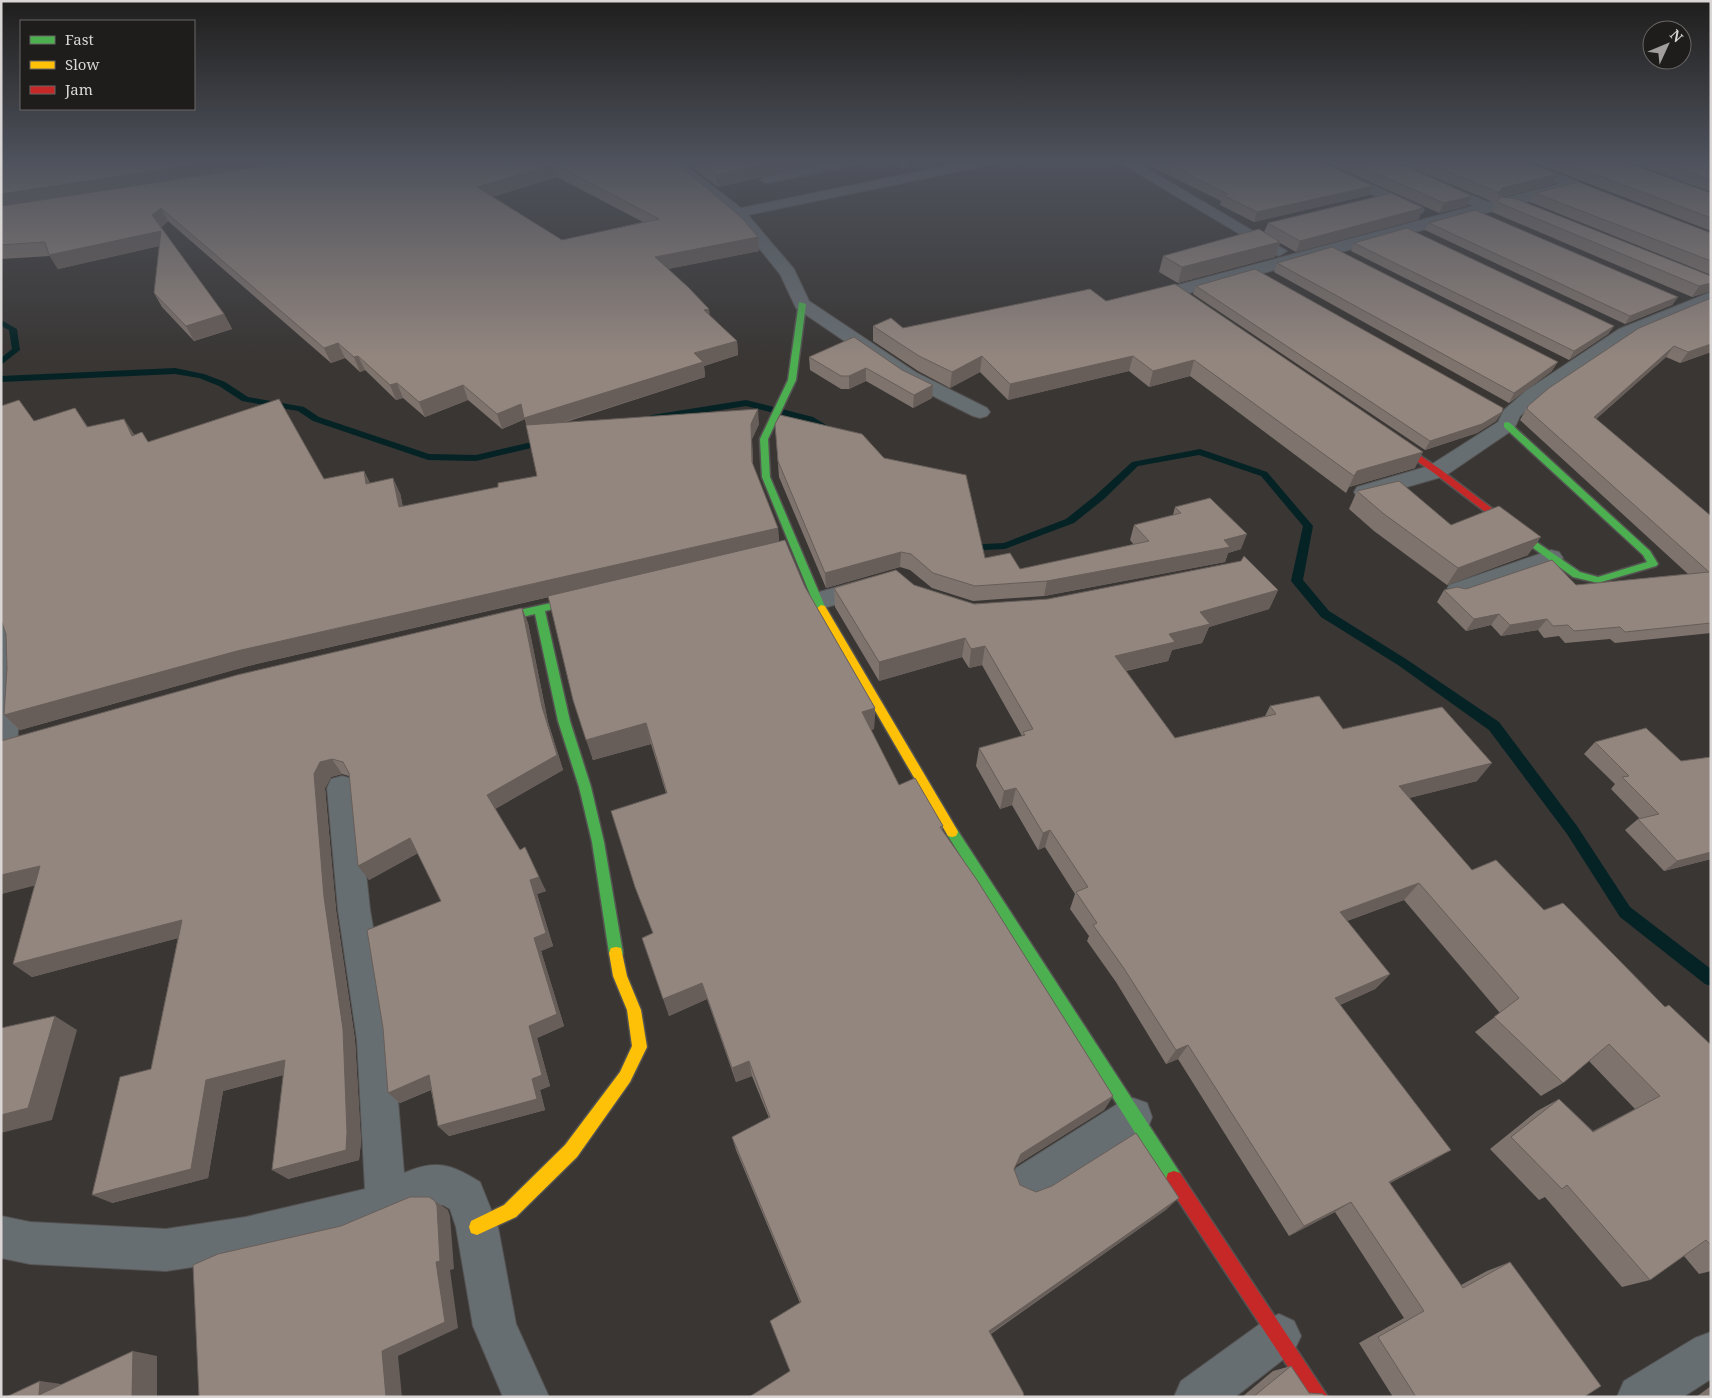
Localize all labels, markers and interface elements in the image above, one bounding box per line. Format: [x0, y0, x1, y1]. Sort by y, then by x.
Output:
legend [20, 20, 195, 110]
north arrow [1642, 20, 1692, 70]
text: N [1666, 25, 1687, 46]
text: Fast [65, 29, 94, 49]
text: Slow [65, 54, 99, 74]
text: Jam [64, 79, 93, 99]

